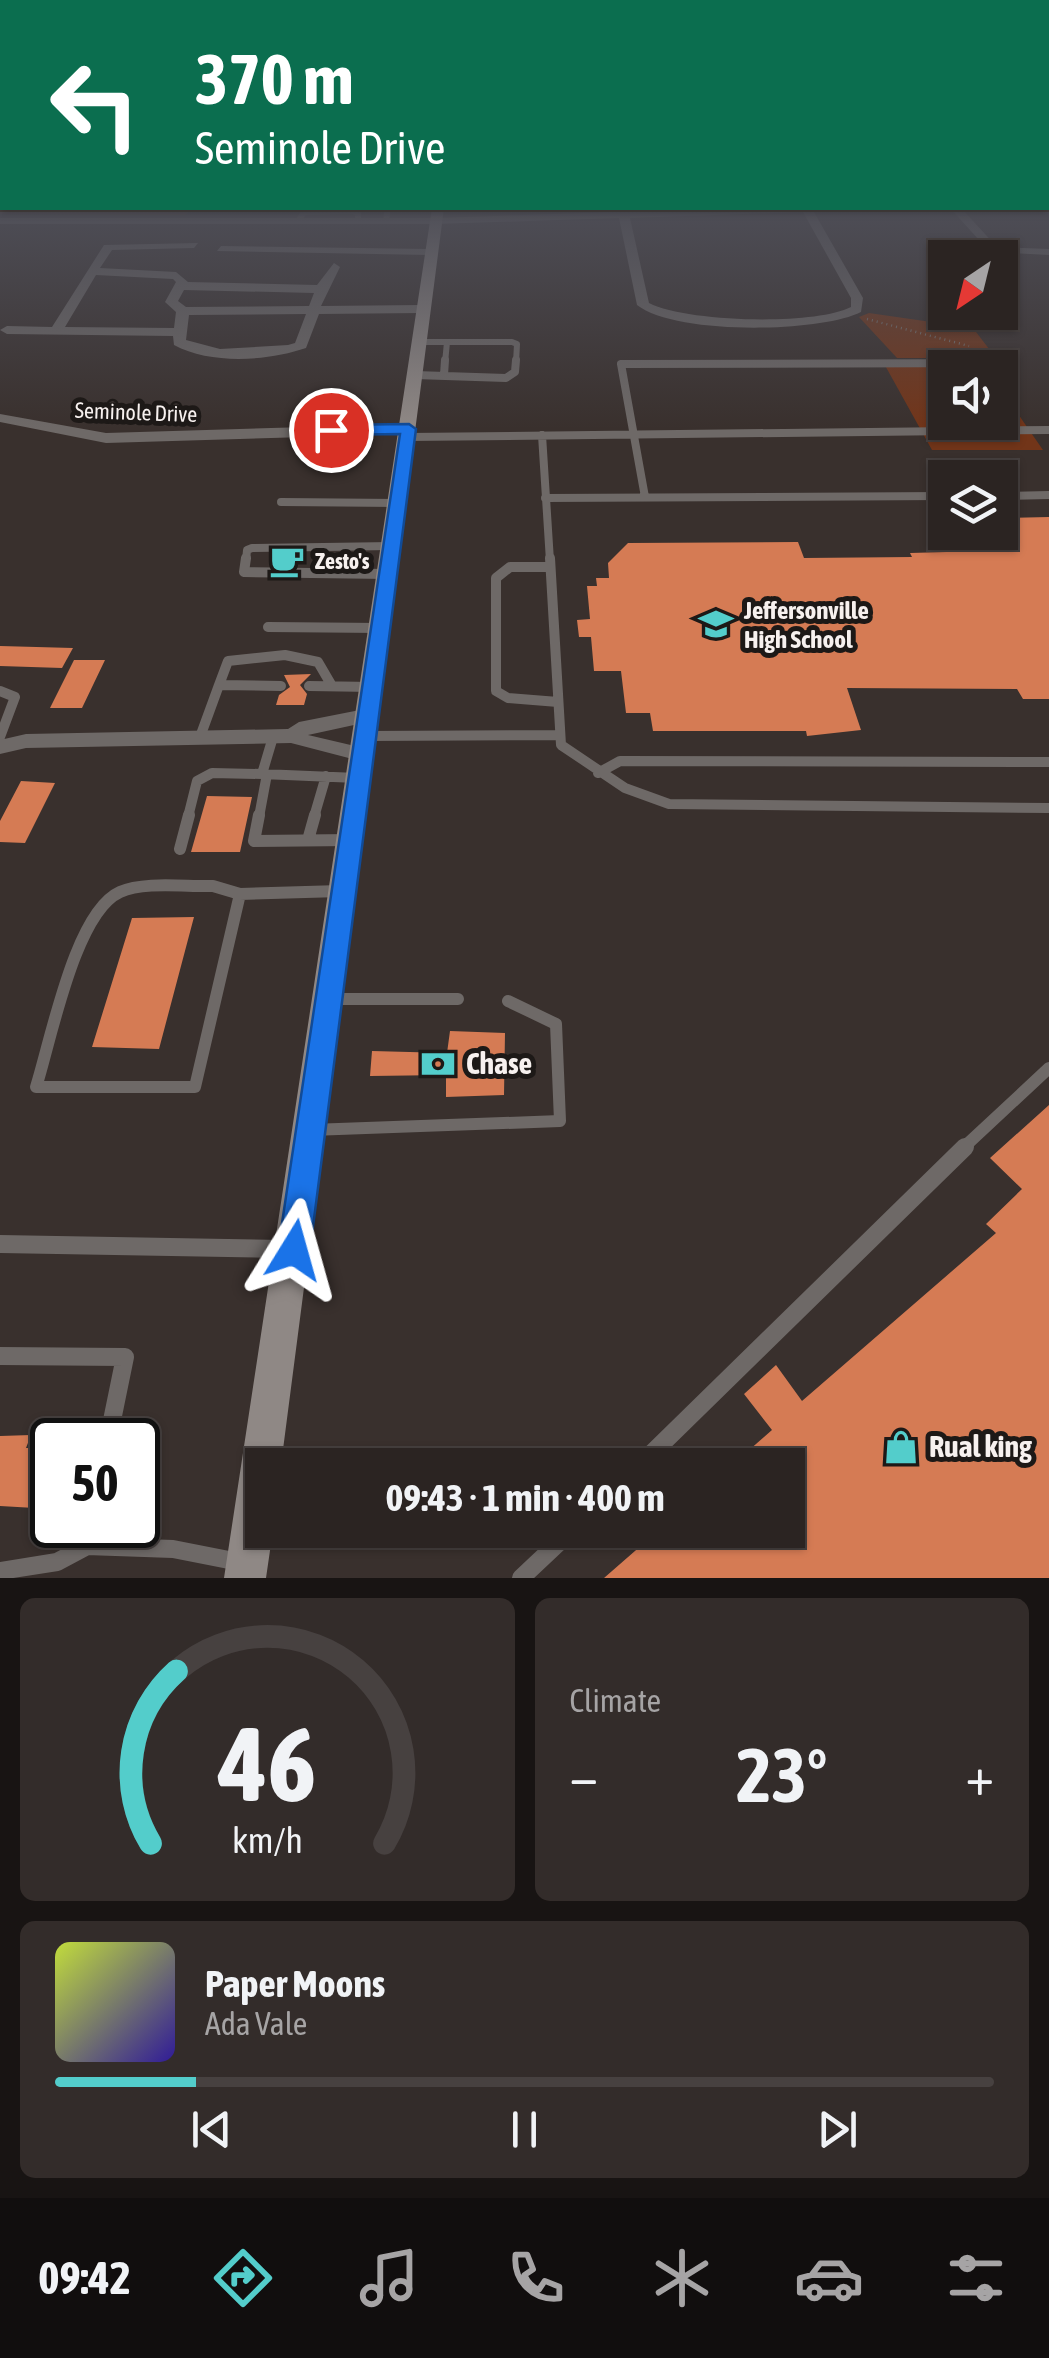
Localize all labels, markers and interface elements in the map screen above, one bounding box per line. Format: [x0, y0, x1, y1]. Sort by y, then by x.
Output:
text: 370 m [195, 39, 354, 119]
icon: left [30, 40, 160, 170]
text: Seminole Drive [195, 122, 445, 174]
north arrow [928, 240, 1018, 330]
map controls [928, 240, 1018, 550]
button: sound [928, 350, 1018, 440]
pin [289, 388, 374, 473]
street label: Seminole Drive [74, 397, 198, 427]
icon: arrive [304, 403, 359, 458]
button: layers [928, 460, 1018, 550]
cafe icon: Zesto's [268, 542, 306, 580]
place label: Zesto's [315, 548, 370, 574]
place label: Jeffersonville High School [743, 596, 869, 653]
school or university icon: Jeffersonville High School [697, 605, 735, 643]
bank icon: Chase [419, 1045, 457, 1083]
place label: Chase [466, 1046, 532, 1080]
position arrow [242, 1198, 346, 1302]
speed limit sign: 50 [30, 1418, 160, 1548]
shop icon: Rual king [882, 1428, 920, 1466]
place label: Rual king [929, 1429, 1032, 1463]
text: 09:43 · 1 min · 400 m [385, 1476, 665, 1519]
text: Climate [570, 1682, 661, 1719]
text: 46 [217, 1704, 316, 1823]
text: 23° [736, 1732, 827, 1818]
text: − [570, 1744, 598, 1807]
text: + [965, 1744, 994, 1807]
text: km/h [232, 1820, 303, 1861]
text: Paper Moons [205, 1962, 385, 2005]
text: Ada Vale [205, 2005, 307, 2042]
icon: previous [184, 2102, 239, 2157]
icon: pause [497, 2102, 552, 2157]
icon: next [810, 2102, 865, 2157]
icon: directions [208, 2243, 278, 2313]
icon: music [354, 2243, 424, 2313]
icon: phone [501, 2243, 571, 2313]
icon: climate [647, 2243, 717, 2313]
icon: car [794, 2243, 864, 2313]
icon: filters [941, 2243, 1011, 2313]
text: 09:42 [38, 2252, 131, 2304]

